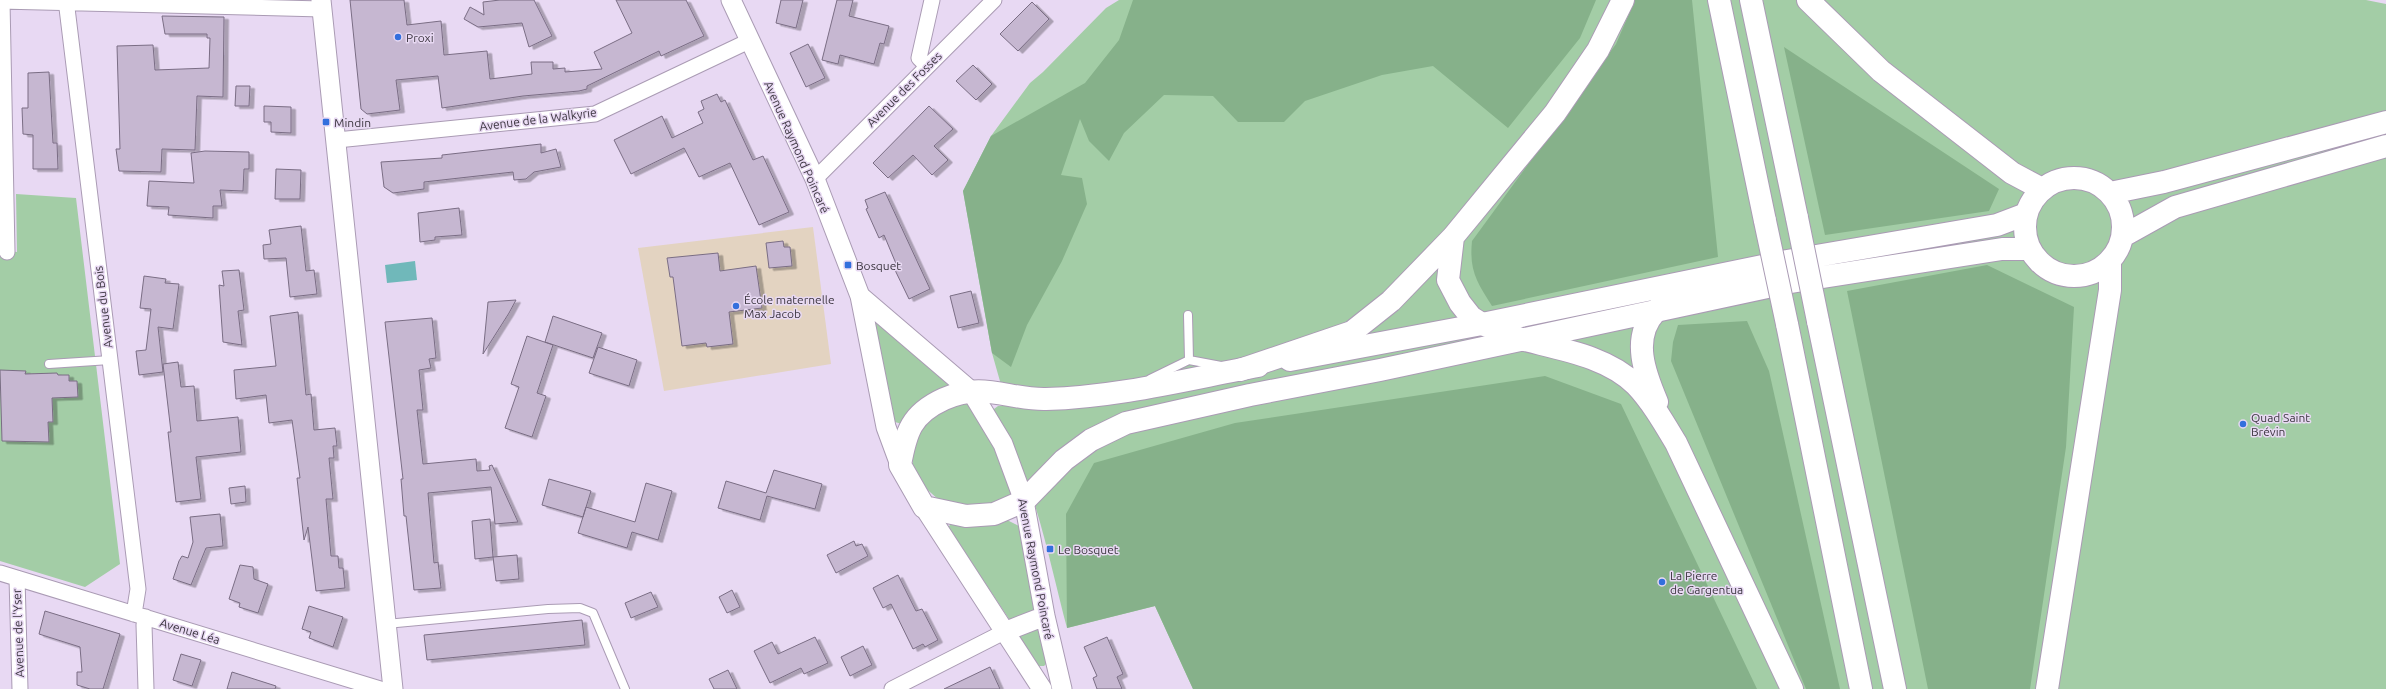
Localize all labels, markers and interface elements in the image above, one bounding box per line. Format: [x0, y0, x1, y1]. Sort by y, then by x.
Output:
place label: Proxi [406, 31, 434, 44]
marker: Proxi [393, 32, 403, 42]
street label: Avenue des Fosses [864, 49, 944, 129]
street label: Avenue Raymond Poincaré [762, 79, 832, 215]
street label: Avenue de la Walkyrie [479, 105, 597, 133]
place label: Mindin [334, 116, 371, 129]
marker: Mindin [321, 117, 331, 127]
place label: Bosquet [856, 259, 901, 272]
marker: Bosquet [843, 260, 853, 270]
street label: Avenue du Bois [92, 265, 114, 349]
place label: École maternelle Max Jacob [744, 293, 835, 320]
marker: École maternelle Max Jacob [731, 301, 741, 311]
place label: Quad Saint Brévin [2251, 411, 2310, 438]
marker: Quad Saint Brévin [2238, 419, 2248, 429]
street label: Avenue Raymond Poincaré [1016, 497, 1056, 641]
place label: Le Bosquet [1058, 543, 1119, 556]
marker: Le Bosquet [1045, 544, 1055, 554]
place label: La Pierre de Gargentua [1670, 569, 1743, 596]
marker: La Pierre de Gargentua [1657, 577, 1667, 587]
street label: Avenue de l'Yser [10, 588, 26, 678]
street label: Avenue Léa [158, 616, 222, 646]

